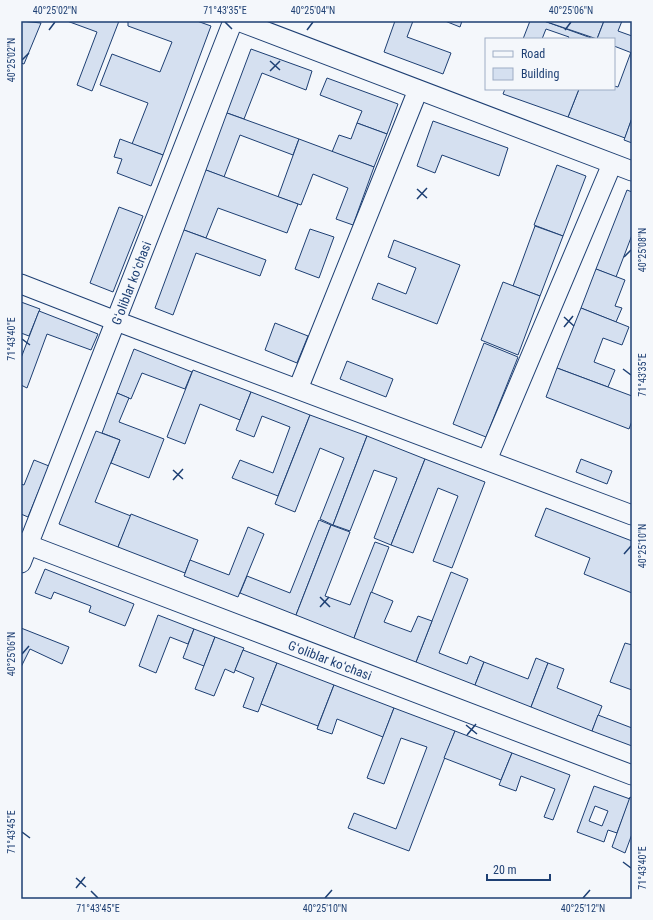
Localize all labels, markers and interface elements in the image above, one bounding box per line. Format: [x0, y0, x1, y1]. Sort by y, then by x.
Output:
text: 40°25'02"N [33, 5, 77, 16]
text: 71°43'35"E [203, 5, 247, 16]
text: 40°25'04"N [291, 5, 335, 16]
text: 40°25'06"N [549, 5, 593, 16]
text: 40°25'02"N [6, 38, 17, 82]
legend [485, 38, 615, 90]
text: Road [521, 47, 545, 61]
text: Building [521, 67, 559, 81]
text: 40°25'08"N [637, 228, 648, 272]
street label: Gʻoliblar koʻchasi [109, 239, 154, 327]
text: 71°43'40"E [6, 317, 17, 361]
text: 71°43'35"E [637, 353, 648, 397]
text: 40°25'10"N [637, 524, 648, 568]
text: 40°25'06"N [6, 632, 17, 676]
street label: Gʻoliblar koʻchasi [286, 638, 374, 683]
text: 71°43'45"E [6, 810, 17, 854]
text: 71°43'40"E [637, 846, 648, 890]
scale bar [487, 856, 550, 882]
text: 20 m [493, 863, 517, 877]
text: 71°43'45"E [76, 903, 120, 914]
text: 40°25'10"N [303, 903, 347, 914]
text: 40°25'12"N [561, 903, 605, 914]

